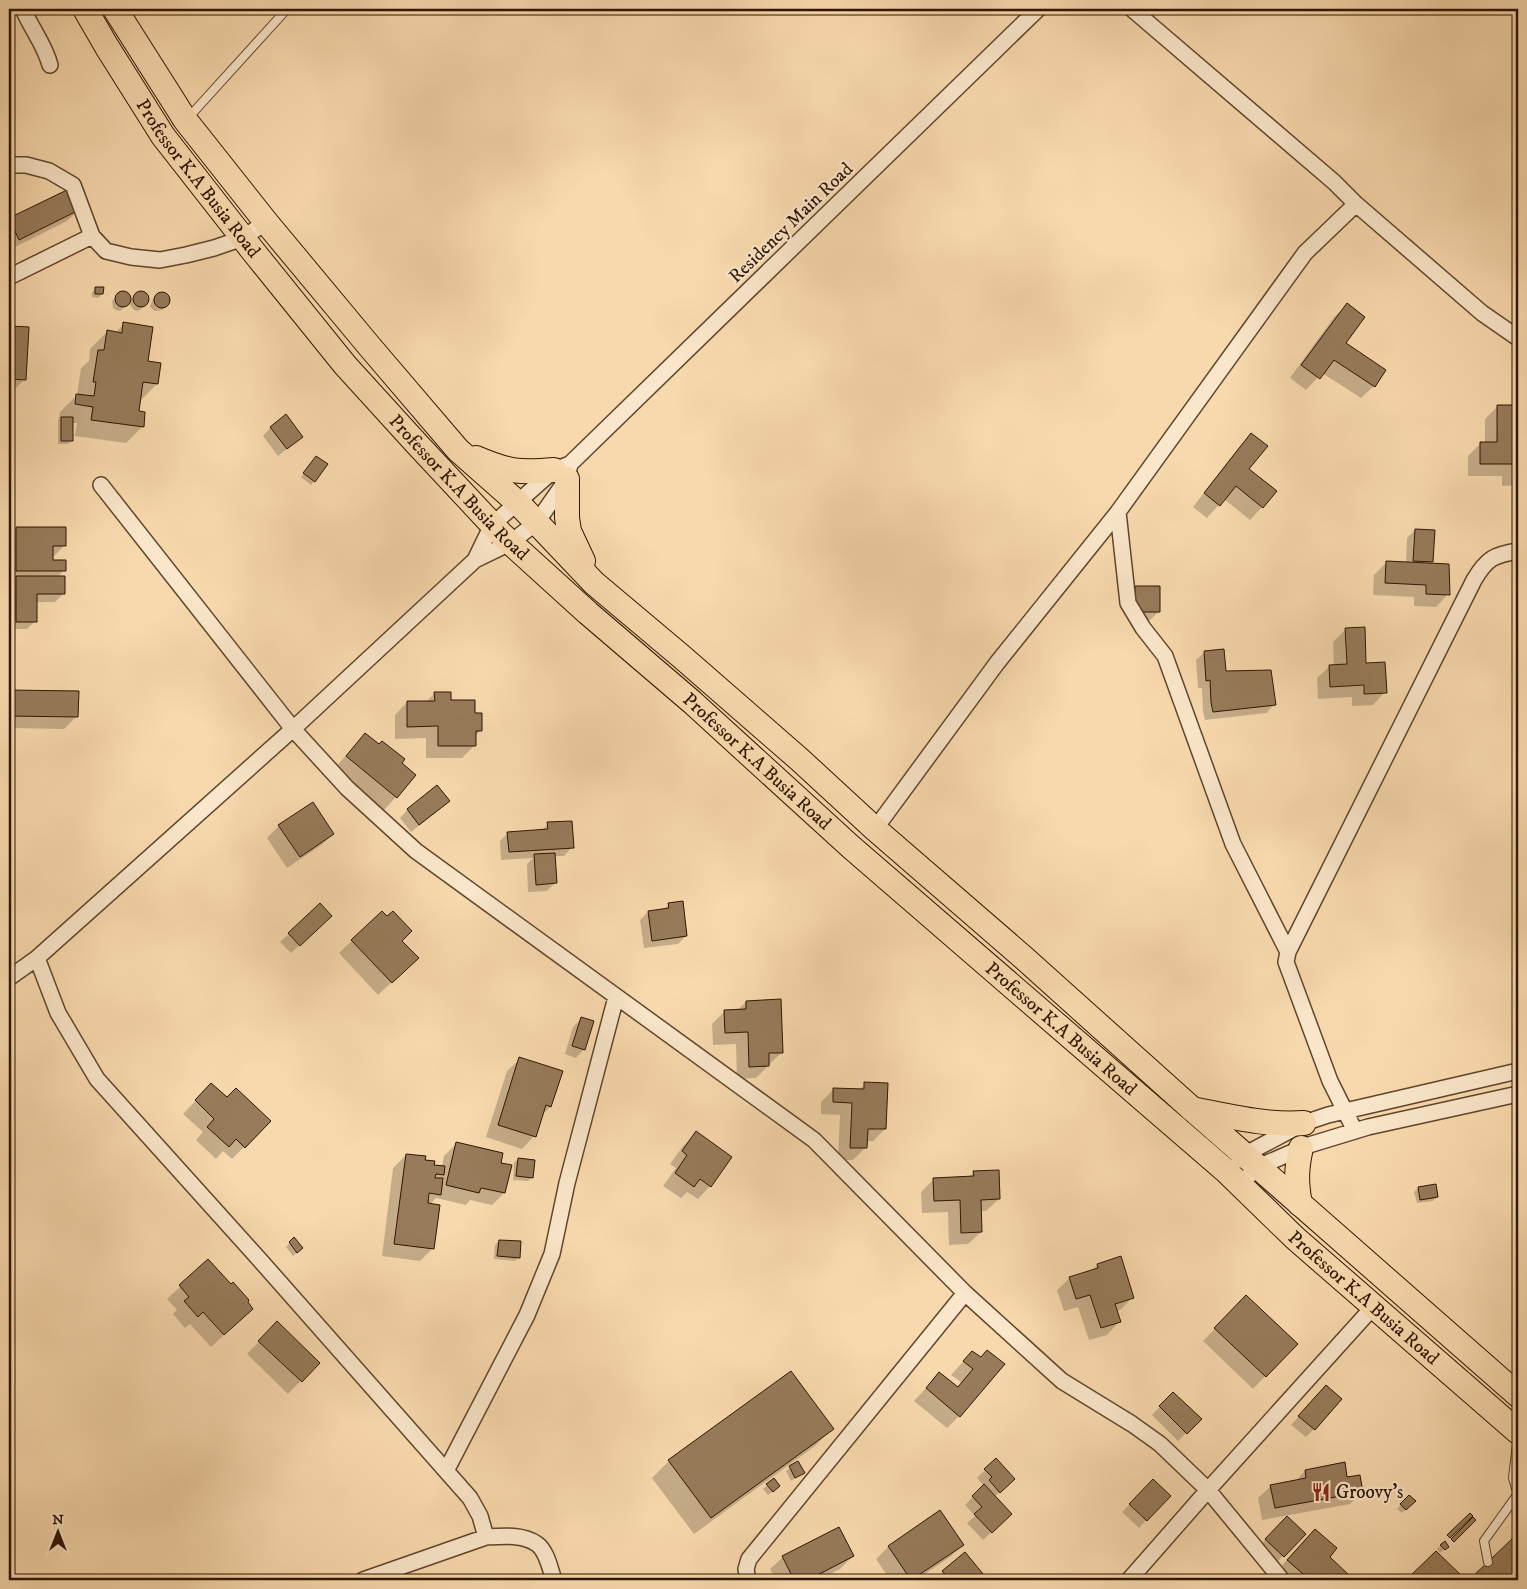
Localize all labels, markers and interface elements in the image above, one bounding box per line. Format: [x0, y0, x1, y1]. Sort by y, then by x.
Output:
street label: Professor K.A Busia Road [131, 95, 266, 263]
street label: Residency Main Road [724, 157, 858, 288]
street label: Professor K.A Busia Road [384, 410, 534, 566]
street label: Professor K.A Busia Road [678, 688, 836, 835]
street label: Professor K.A Busia Road [981, 957, 1142, 1101]
street label: Professor K.A Busia Road [1283, 1226, 1444, 1370]
restaurant icon: Groovy's [1310, 1481, 1332, 1503]
place label: Groovy's [1336, 1481, 1403, 1504]
north arrow [32, 1506, 82, 1556]
text: N [52, 1511, 64, 1529]

